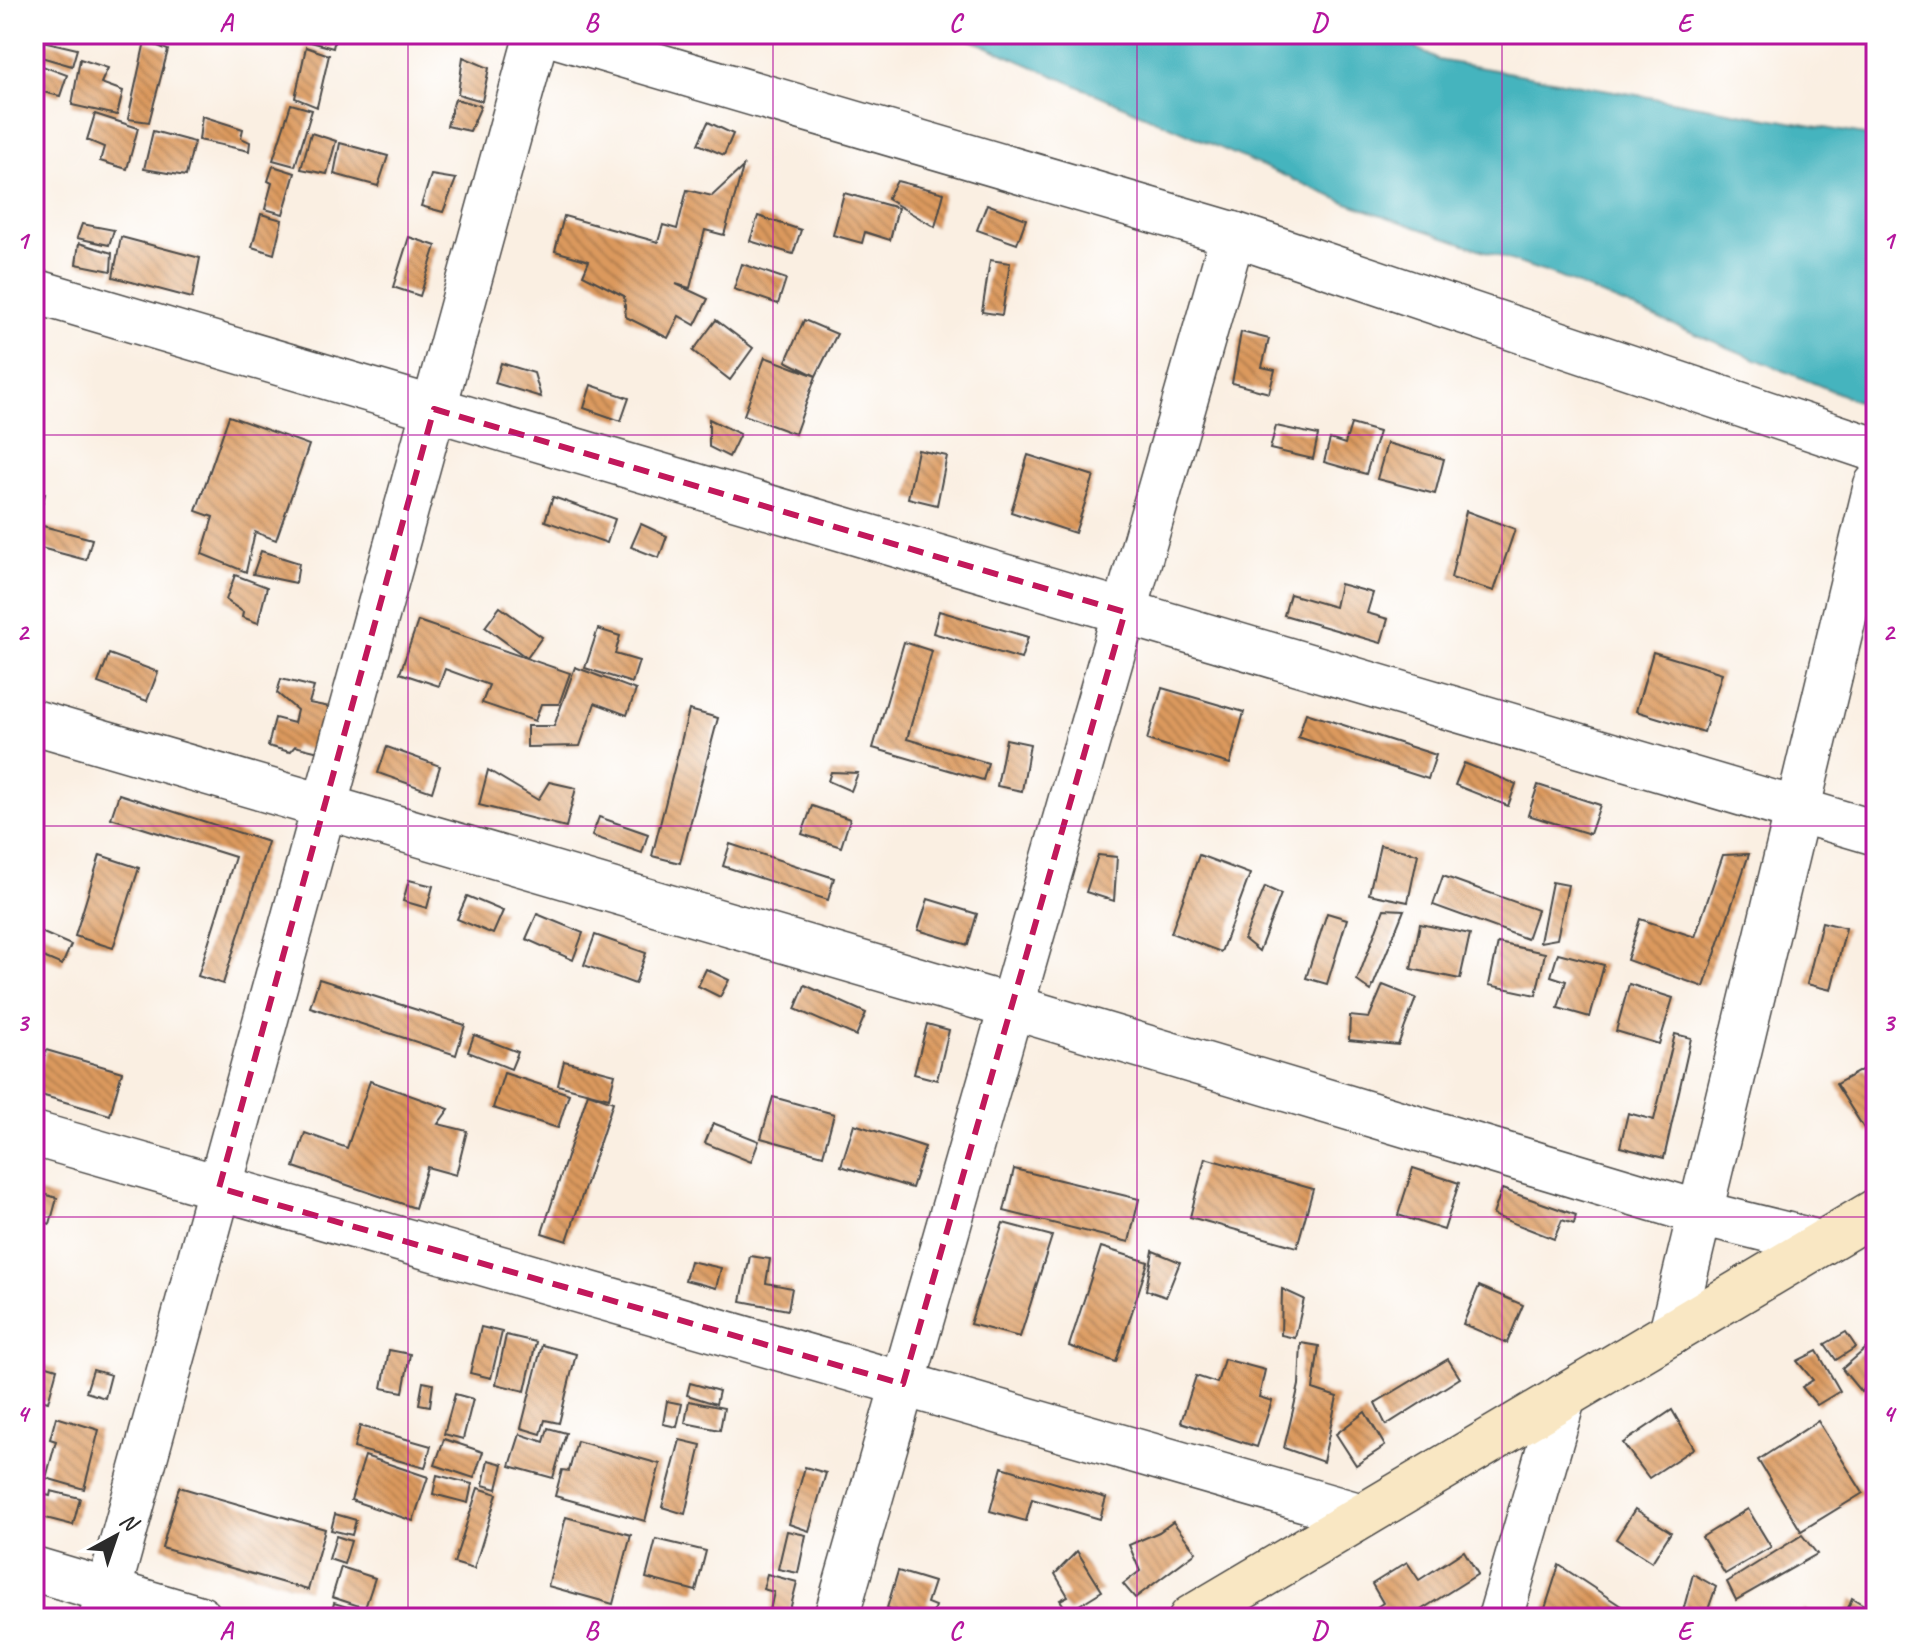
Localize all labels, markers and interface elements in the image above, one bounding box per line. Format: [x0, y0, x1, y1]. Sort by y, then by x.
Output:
text: A [219, 6, 234, 39]
text: B [584, 6, 600, 39]
text: C [949, 6, 965, 39]
text: D [1311, 6, 1329, 39]
text: E [1677, 6, 1695, 39]
text: 1 [16, 224, 31, 257]
text: 1 [1882, 224, 1897, 257]
text: 2 [16, 615, 30, 648]
text: 2 [1882, 615, 1896, 648]
text: 3 [16, 1006, 30, 1039]
text: 3 [1882, 1006, 1896, 1039]
text: 4 [16, 1397, 31, 1430]
text: 4 [1882, 1397, 1897, 1430]
north arrow [76, 1496, 156, 1576]
text: N [114, 1506, 145, 1539]
text: A [219, 1614, 234, 1647]
text: B [584, 1614, 600, 1647]
text: C [949, 1614, 965, 1647]
text: D [1311, 1614, 1329, 1647]
text: E [1677, 1614, 1695, 1647]

